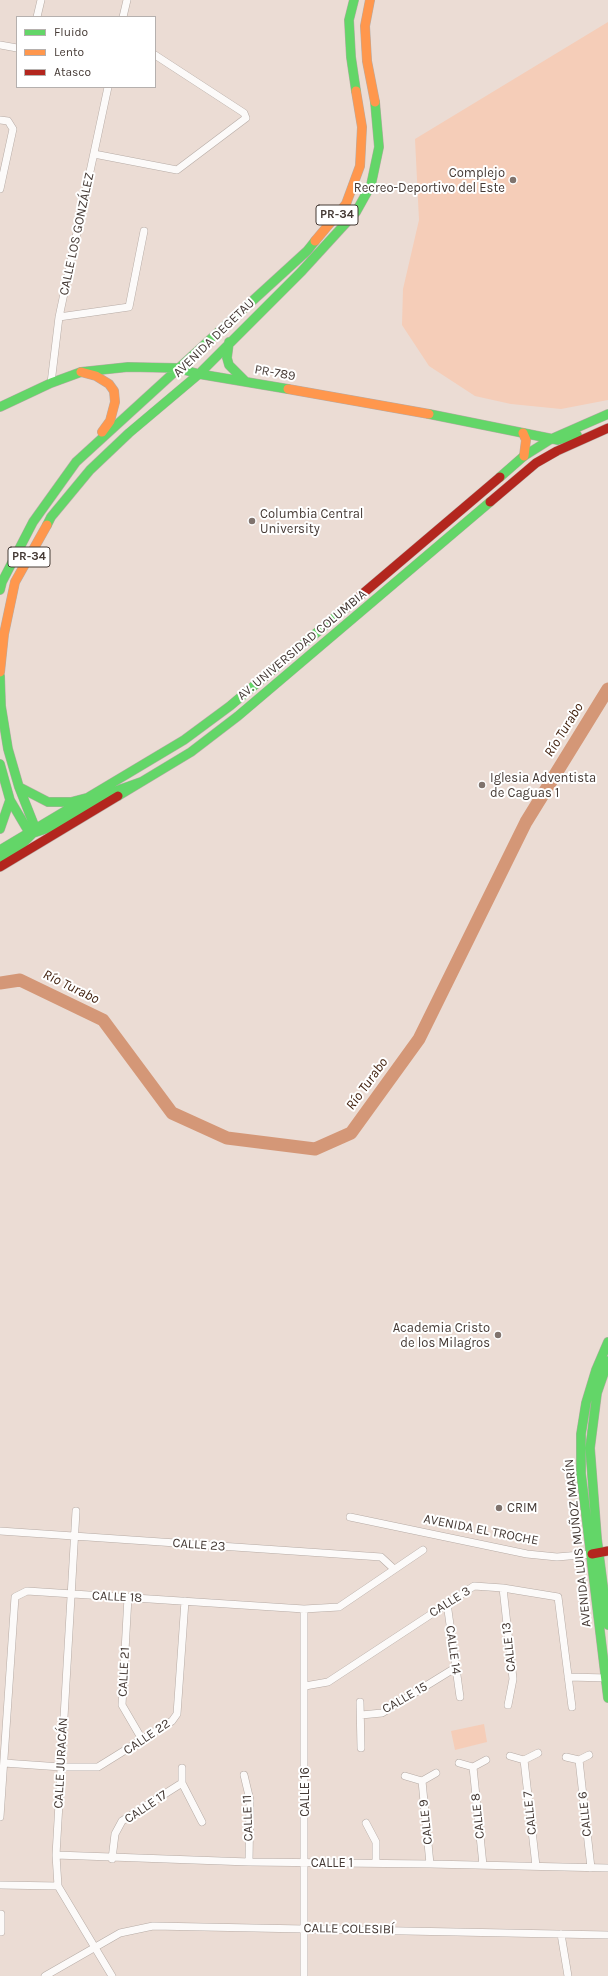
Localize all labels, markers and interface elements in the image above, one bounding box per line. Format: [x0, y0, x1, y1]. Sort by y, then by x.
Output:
legend [16, 16, 156, 88]
text: Fluido [54, 25, 88, 39]
text: Lento [54, 45, 84, 59]
text: Atasco [54, 65, 91, 79]
place label: Complejo Recreo-Deportivo del Este [354, 165, 505, 196]
street label: CALLE LOS GONZÁLEZ [56, 171, 98, 297]
marker: Complejo Recreo-Deportivo del Este [508, 175, 518, 185]
road number: PR-34 [316, 205, 358, 225]
street label: AVENIDA DEGETAU [170, 295, 258, 381]
street label: PR-789 [253, 362, 297, 384]
place label: Columbia Central University [260, 506, 363, 537]
marker: Columbia Central University [247, 516, 257, 526]
road number: PR-34 [8, 547, 50, 567]
street label: AV. UNIVERSIDAD COLUMBIA [234, 586, 370, 704]
water label: Río Turabo [541, 700, 587, 760]
place label: Iglesia Adventista de Caguas 1 [490, 770, 596, 801]
marker: Iglesia Adventista de Caguas 1 [477, 780, 487, 790]
water label: Río Turabo [40, 966, 102, 1008]
water label: Río Turabo [342, 1055, 392, 1113]
place label: Academia Cristo de los Milagros [393, 1320, 490, 1351]
marker: Academia Cristo de los Milagros [493, 1330, 503, 1340]
street label: AVENIDA LUIS MUÑOZ MARÍN [561, 1458, 595, 1628]
place label: CRIM [507, 1500, 538, 1516]
marker: CRIM [494, 1503, 504, 1513]
street label: AVENIDA EL TROCHE [422, 1511, 540, 1549]
street label: CALLE 23 [172, 1535, 226, 1555]
street label: CALLE 3 [427, 1583, 473, 1621]
street label: CALLE 18 [91, 1588, 143, 1606]
street label: CALLE 13 [499, 1621, 519, 1673]
street label: CALLE 14 [442, 1624, 464, 1676]
street label: CALLE 21 [115, 1647, 133, 1697]
street label: CALLE 15 [380, 1679, 430, 1717]
street label: CALLE 22 [121, 1716, 173, 1758]
street label: CALLE JURACÁN [51, 1717, 71, 1809]
street label: CALLE 16 [297, 1767, 313, 1817]
street label: CALLE 17 [122, 1787, 170, 1827]
street label: CALLE 7 [520, 1790, 540, 1836]
street label: CALLE 6 [575, 1791, 595, 1837]
street label: CALLE 8 [468, 1792, 488, 1840]
street label: CALLE 11 [239, 1794, 257, 1842]
street label: CALLE 9 [416, 1799, 436, 1845]
street label: CALLE 1 [311, 1855, 353, 1871]
street label: CALLE COLESIBÍ [303, 1920, 395, 1938]

